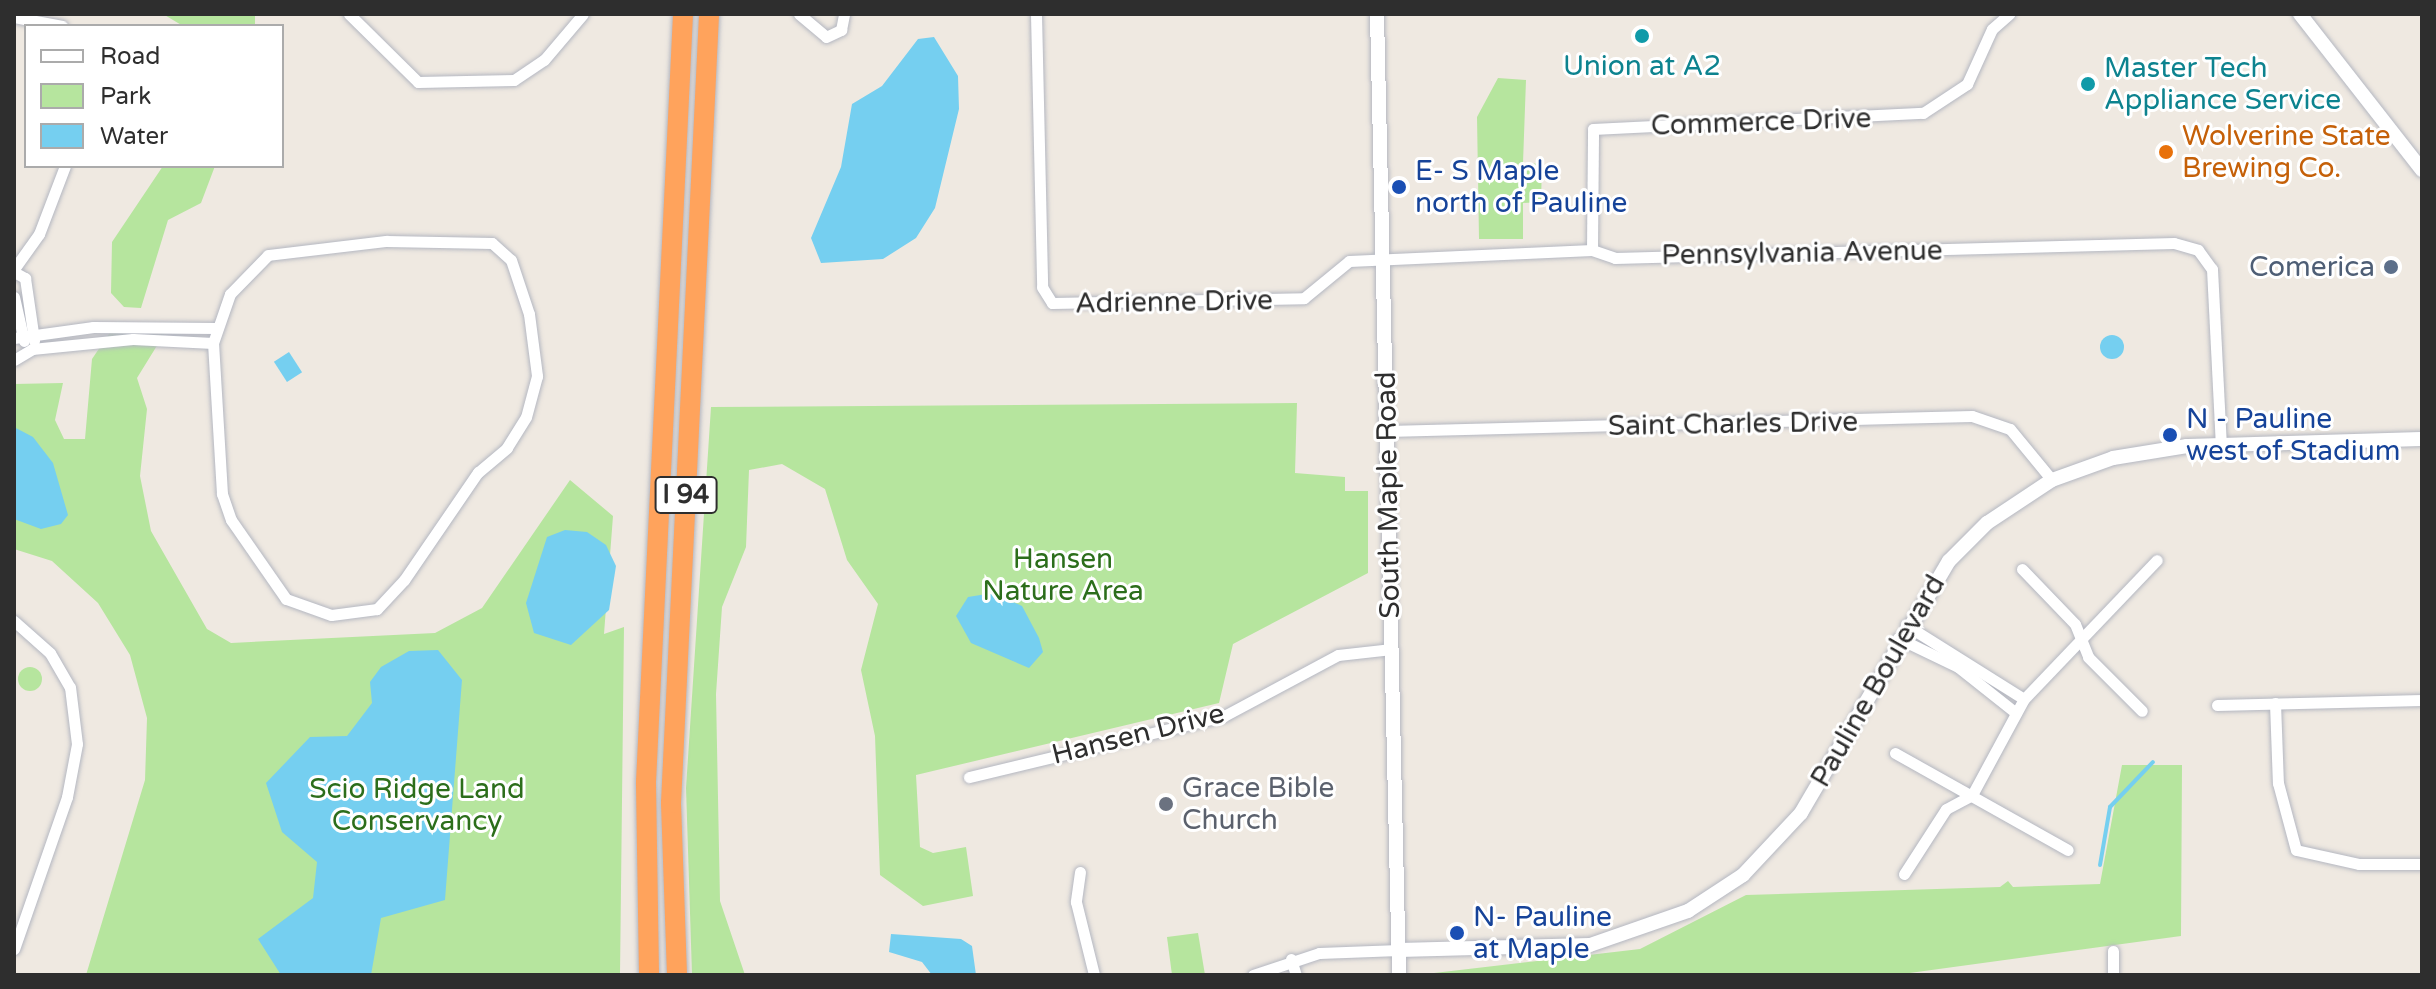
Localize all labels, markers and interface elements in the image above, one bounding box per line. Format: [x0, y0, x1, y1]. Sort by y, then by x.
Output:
legend [24, 24, 284, 168]
marker: Union at A2 [1633, 27, 1651, 45]
text: Road [100, 42, 160, 71]
place label: Union at A2 [1563, 49, 1721, 83]
place label: Master Tech Appliance Service [2104, 51, 2341, 117]
marker: Master Tech Appliance Service [2079, 75, 2097, 93]
text: Park [100, 82, 151, 111]
street label: Commerce Drive [1650, 101, 1872, 143]
place label: Wolverine State Brewing Co. [2182, 119, 2390, 185]
text: Water [100, 122, 168, 151]
marker: Wolverine State Brewing Co. [2157, 143, 2175, 161]
place label: E- S Maple north of Pauline [1415, 154, 1627, 220]
marker: E- S Maple north of Pauline [1390, 178, 1408, 196]
street label: Pennsylvania Avenue [1661, 234, 1943, 272]
place label: Comerica [2249, 250, 2375, 284]
marker: Comerica [2382, 258, 2400, 276]
street label: Adrienne Drive [1075, 283, 1273, 321]
street label: South Maple Road [1369, 371, 1407, 619]
place label: N - Pauline west of Stadium [2186, 402, 2400, 468]
street label: Saint Charles Drive [1608, 405, 1858, 443]
marker: N - Pauline west of Stadium [2161, 426, 2179, 444]
road number: I 94 [654, 473, 718, 517]
park label: Hansen Nature Area [982, 542, 1144, 608]
street label: Pauline Boulevard [1804, 569, 1952, 793]
street label: Hansen Drive [1048, 696, 1228, 772]
place label: Grace Bible Church [1182, 771, 1334, 837]
park label: Scio Ridge Land Conservancy [309, 772, 525, 838]
marker: Grace Bible Church [1157, 795, 1175, 813]
place label: N- Pauline at Maple [1473, 900, 1612, 966]
marker: N- Pauline at Maple [1448, 924, 1466, 942]

